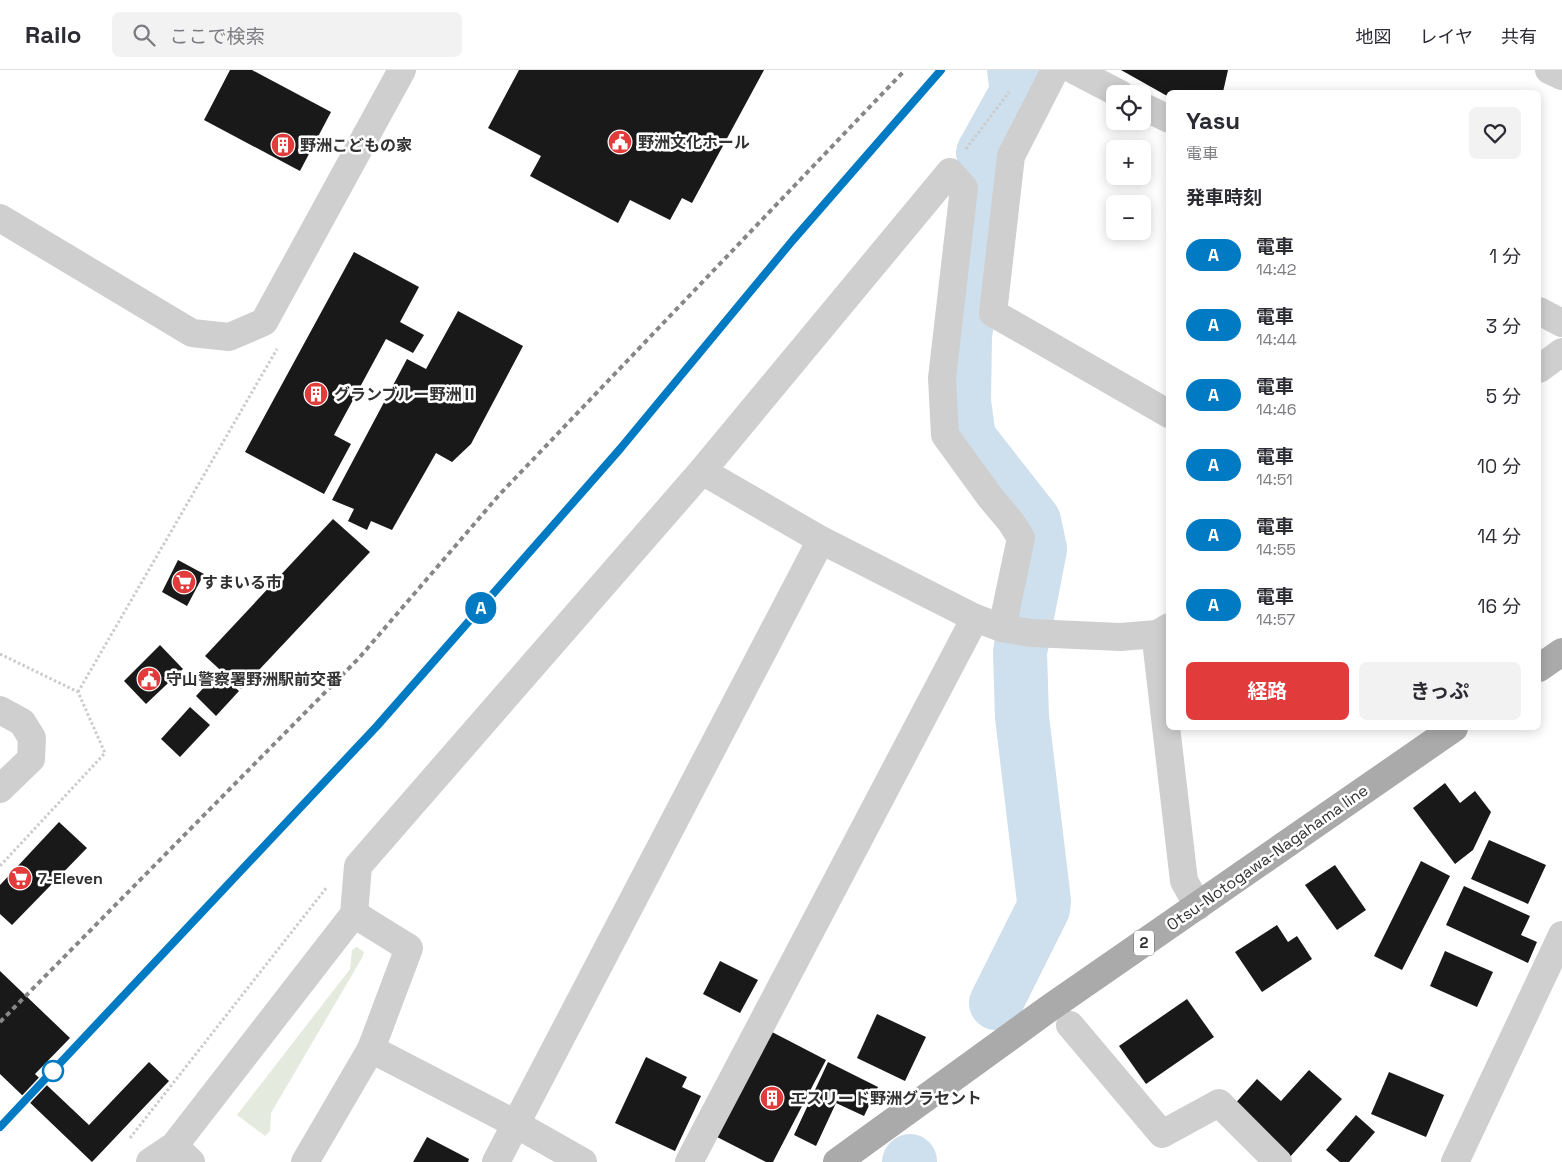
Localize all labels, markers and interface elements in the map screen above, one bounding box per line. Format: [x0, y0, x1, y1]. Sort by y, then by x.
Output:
search box [112, 12, 462, 57]
text: Railo [25, 19, 82, 50]
icon: search [130, 21, 158, 49]
text: ここで検索 [170, 24, 265, 49]
text: 地図 [1356, 25, 1392, 48]
text: レイヤ [1420, 25, 1473, 48]
text: 共有 [1501, 25, 1537, 48]
map controls [1106, 85, 1151, 240]
button: locate [1106, 85, 1151, 130]
text: Yasu [1186, 105, 1240, 136]
button: heart [1469, 107, 1521, 159]
public building icon: 野洲文化ホール [607, 129, 633, 155]
building icon: 野洲こどもの家 [270, 132, 296, 158]
place label: 野洲文化ホール [638, 132, 750, 153]
place label: 野洲こどもの家 [300, 135, 412, 156]
button: + [1106, 140, 1151, 185]
text: 電車 [1186, 143, 1218, 164]
text: 発車時刻 [1186, 185, 1262, 210]
button: − [1106, 195, 1151, 240]
text: 電車 [1256, 234, 1294, 259]
text: A [1208, 243, 1219, 266]
text: 1 分 [1489, 244, 1521, 269]
text: 14:42 [1256, 259, 1296, 280]
text: 電車 [1256, 304, 1294, 329]
text: A [1208, 313, 1219, 336]
text: 3 分 [1486, 314, 1521, 339]
text: 14:44 [1256, 329, 1297, 350]
text: 電車 [1256, 374, 1294, 399]
building icon: グランブルー野洲Ⅱ [303, 381, 329, 407]
text: A [1208, 383, 1219, 406]
place label: グランブルー野洲Ⅱ [334, 384, 478, 405]
text: 5 分 [1486, 384, 1521, 409]
text: 14:46 [1256, 399, 1297, 420]
text: 電車 [1256, 444, 1294, 469]
text: A [1208, 453, 1219, 476]
text: 10 分 [1477, 454, 1521, 479]
text: 14:51 [1256, 469, 1293, 490]
text: 電車 [1256, 514, 1294, 539]
text: A [1208, 523, 1219, 546]
text: 14 分 [1477, 524, 1521, 549]
text: 14:55 [1256, 539, 1296, 560]
supermarket icon: すまいる市 [171, 569, 197, 595]
place label: すまいる市 [202, 572, 282, 593]
text: 電車 [1256, 584, 1294, 609]
line badge: A [465, 592, 497, 624]
text: A [1208, 593, 1219, 616]
text: 16 分 [1478, 594, 1521, 619]
text: A [475, 596, 487, 619]
text: 14:57 [1256, 609, 1295, 630]
button: 経路 [1186, 662, 1349, 720]
button: きっぷ [1359, 662, 1521, 720]
public building icon: 守山警察署野洲駅前交番 [136, 666, 162, 692]
place label: 守山警察署野洲駅前交番 [166, 669, 342, 690]
street label: Otsu-Notogawa-Nagahama line [1162, 780, 1372, 935]
supermarket icon: 7-Eleven [7, 865, 33, 891]
place label: 7-Eleven [38, 868, 103, 889]
road number: 2 [1134, 930, 1154, 956]
unlabelled marker [42, 1060, 64, 1082]
building icon: エスリード野洲グラセント [759, 1085, 785, 1111]
place label: エスリード野洲グラセント [790, 1088, 982, 1109]

